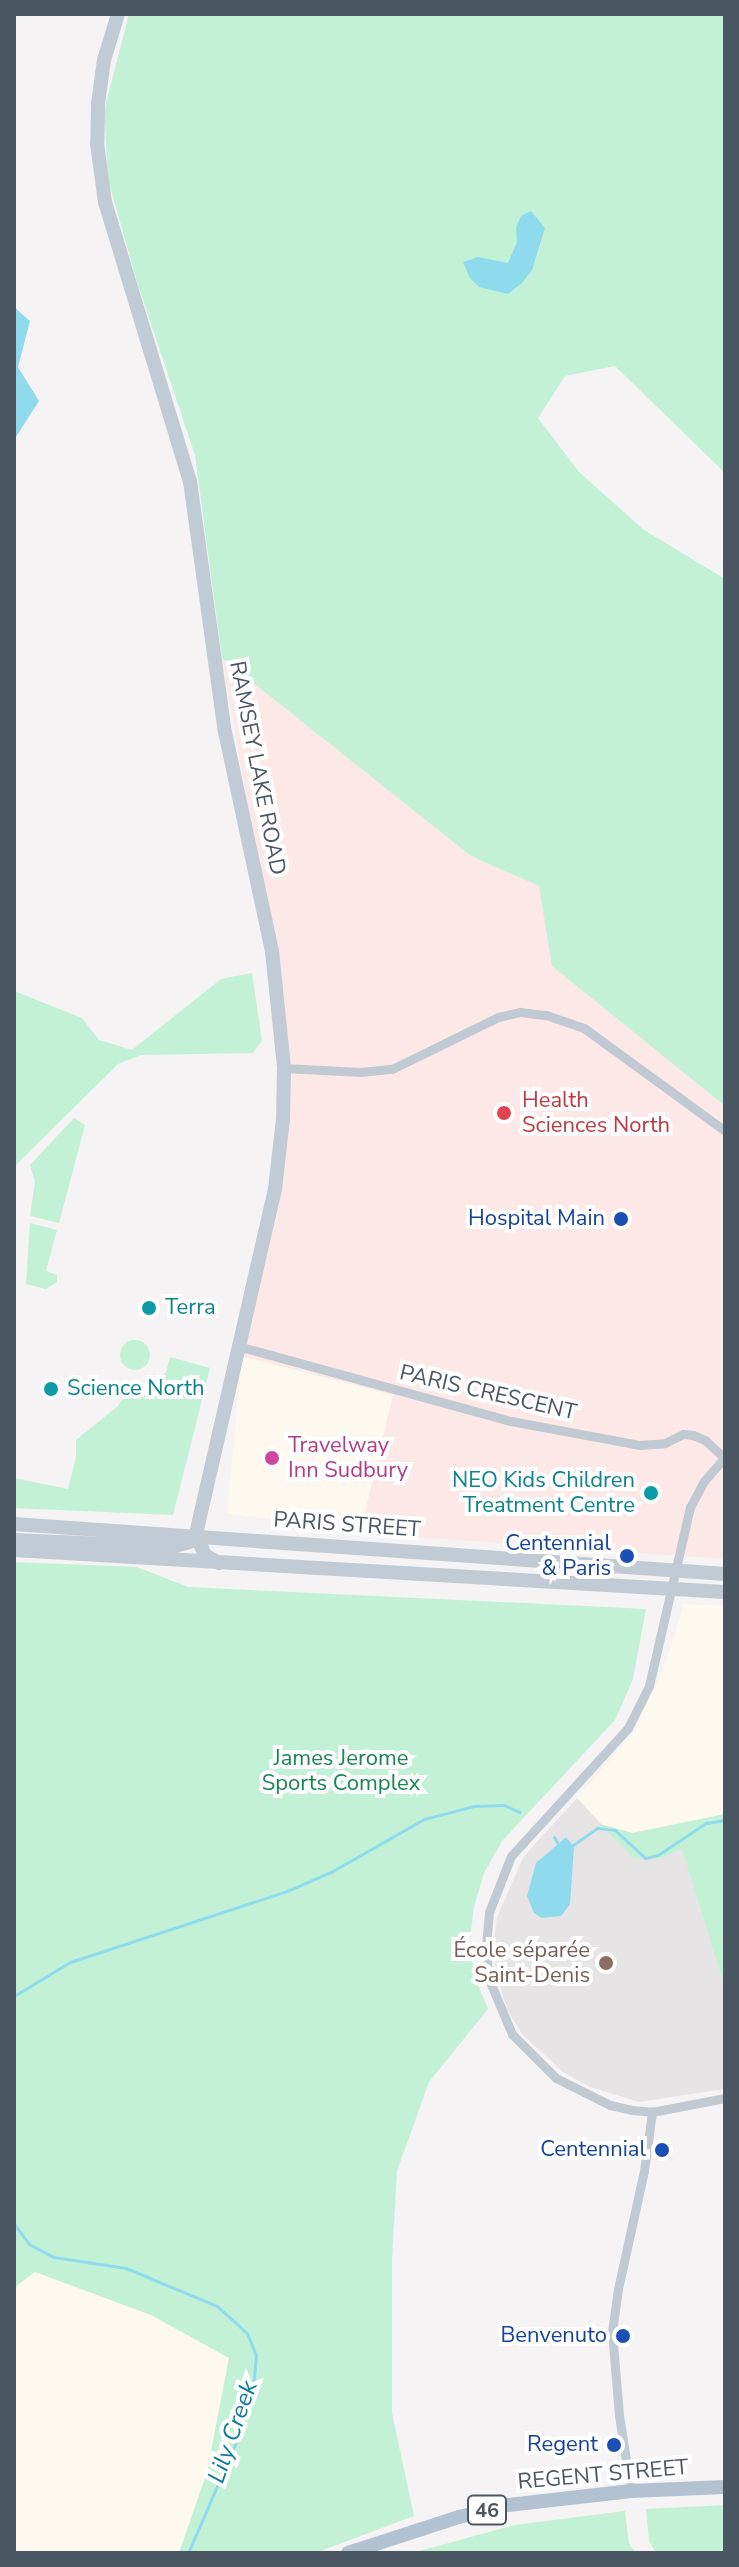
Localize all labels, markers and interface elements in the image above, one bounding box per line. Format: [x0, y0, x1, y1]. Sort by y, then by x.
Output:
street label: RAMSEY LAKE ROAD [223, 659, 291, 877]
place label: Health Sciences North [522, 1087, 670, 1138]
marker: Health Sciences North [493, 1102, 515, 1124]
place label: Hospital Main [468, 1206, 605, 1232]
marker: Hospital Main [612, 1210, 630, 1228]
place label: Terra [165, 1295, 216, 1321]
marker: Terra [140, 1299, 158, 1317]
street label: PARIS CRESCENT [397, 1360, 579, 1426]
place label: Science North [67, 1376, 205, 1402]
marker: Science North [42, 1380, 60, 1398]
place label: Travelway Inn Sudbury [288, 1432, 408, 1484]
marker: Travelway Inn Sudbury [263, 1449, 281, 1467]
place label: NEO Kids Children Treatment Centre [452, 1467, 635, 1518]
marker: NEO Kids Children Treatment Centre [642, 1484, 660, 1502]
street label: PARIS STREET [272, 1507, 422, 1543]
place label: Centennial & Paris [505, 1530, 611, 1582]
marker: Centennial & Paris [618, 1547, 636, 1565]
park label: James Jerome Sports Complex [262, 1745, 420, 1796]
place label: École séparée Saint-Denis [453, 1937, 590, 1988]
marker: École séparée Saint-Denis [597, 1954, 615, 1972]
place label: Centennial [540, 2137, 646, 2163]
marker: Centennial [653, 2141, 671, 2159]
place label: Benvenuto [501, 2323, 607, 2349]
marker: Benvenuto [614, 2327, 632, 2345]
water label: Lily Creek [202, 2377, 264, 2487]
place label: Regent [527, 2432, 598, 2458]
marker: Regent [605, 2436, 623, 2454]
street label: REGENT STREET [517, 2454, 689, 2496]
road number: 46 [467, 2494, 507, 2526]

